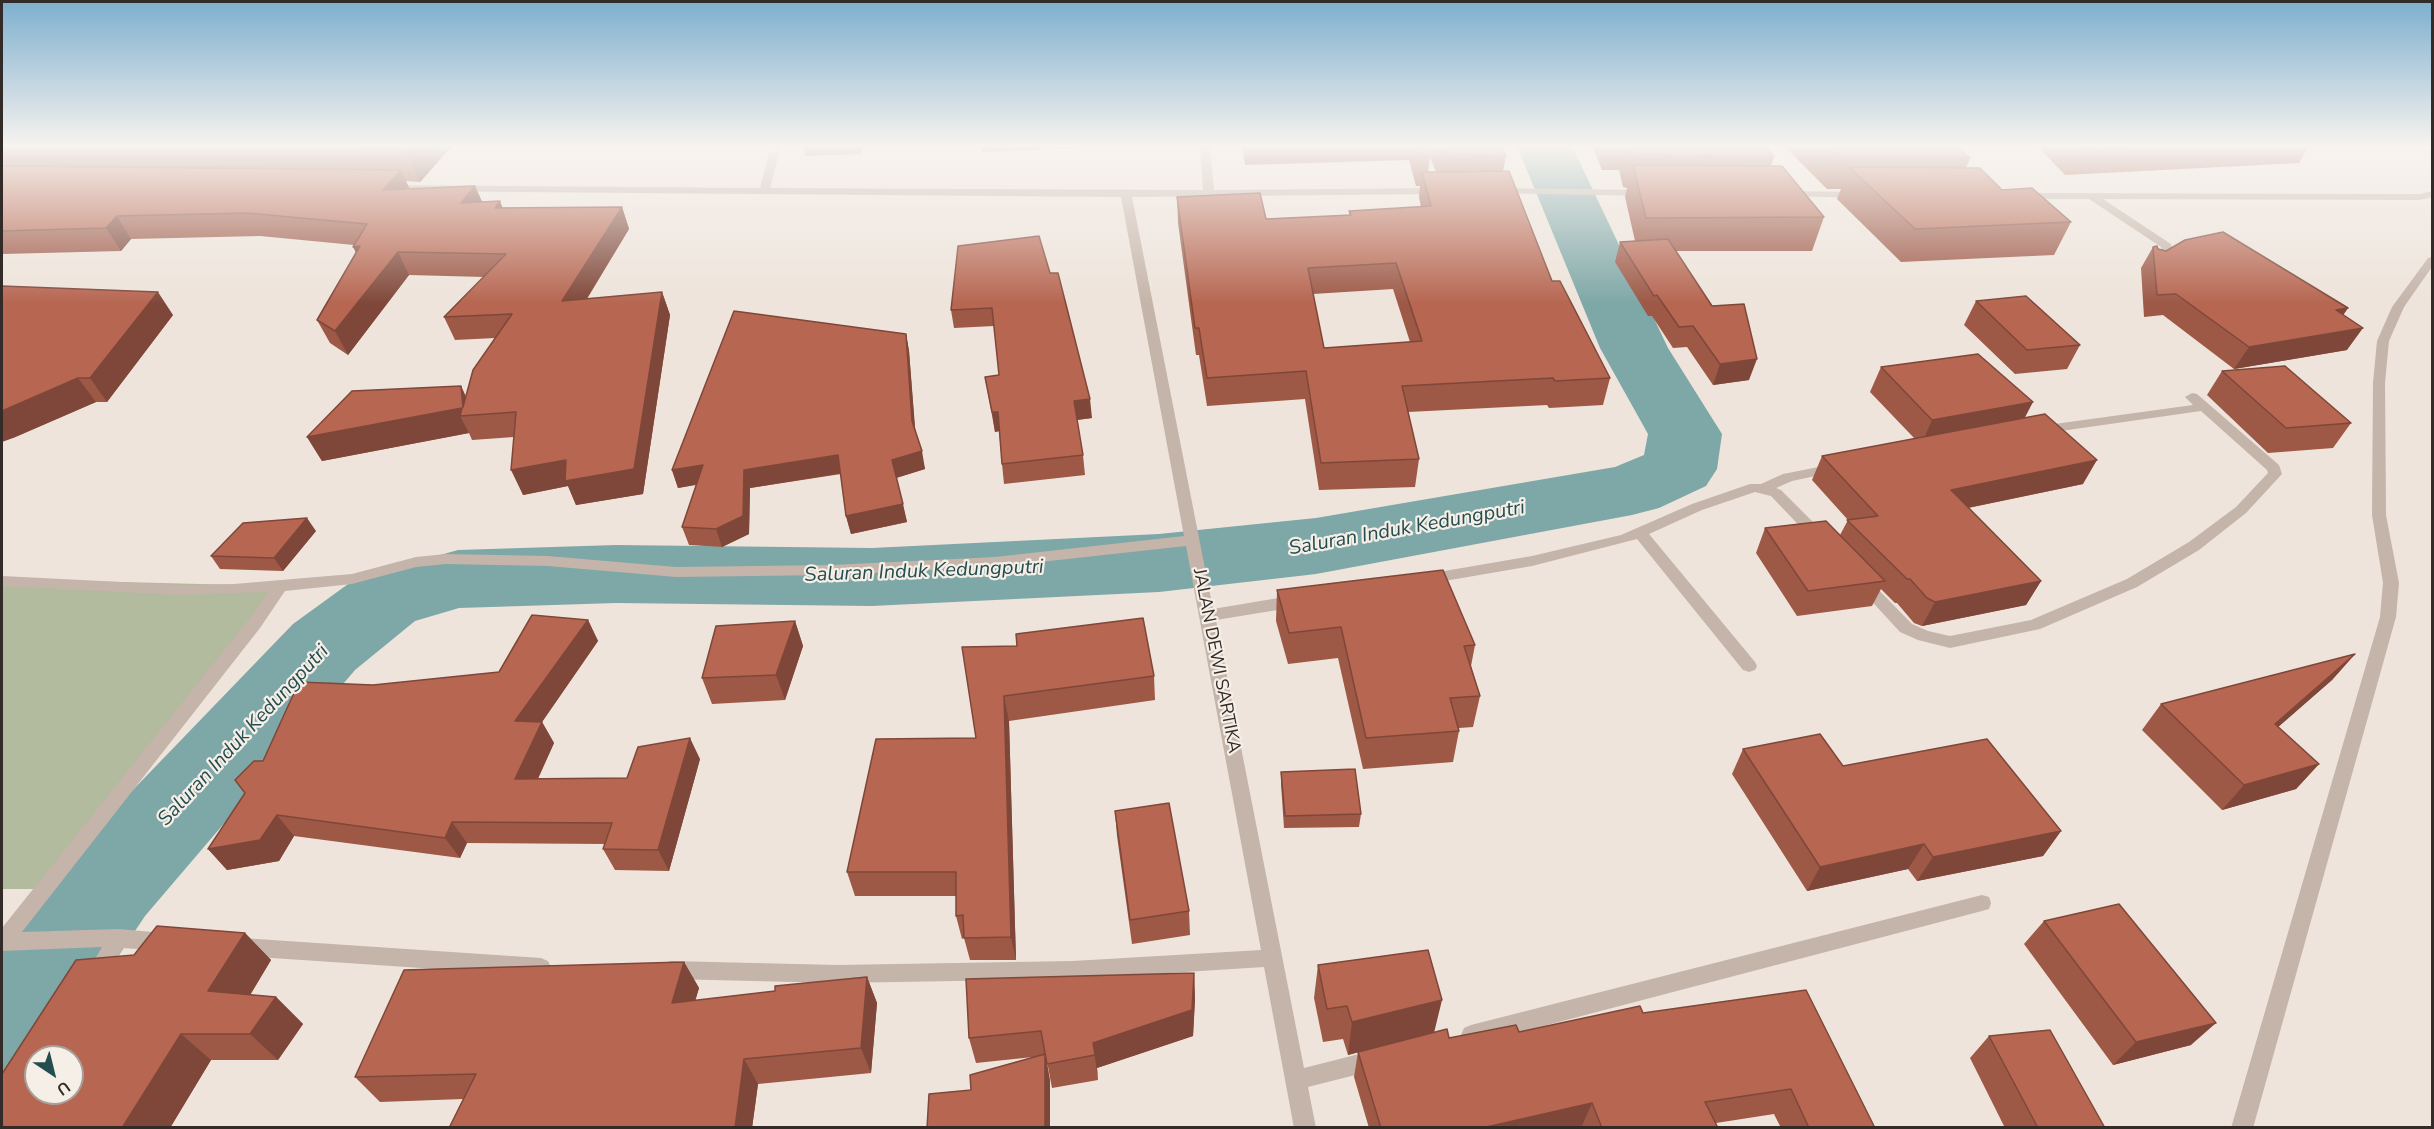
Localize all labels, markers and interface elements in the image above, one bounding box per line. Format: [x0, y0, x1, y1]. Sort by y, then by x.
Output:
water label: Saluran Induk Kedungputri [1287, 496, 1527, 562]
water label: Saluran Induk Kedungputri [804, 556, 1044, 588]
street label: JALAN DEWI SARTIKA [1188, 567, 1244, 755]
water label: Saluran Induk Kedungputri [154, 640, 334, 832]
north arrow [24, 1045, 84, 1105]
text: U [52, 1076, 74, 1101]

